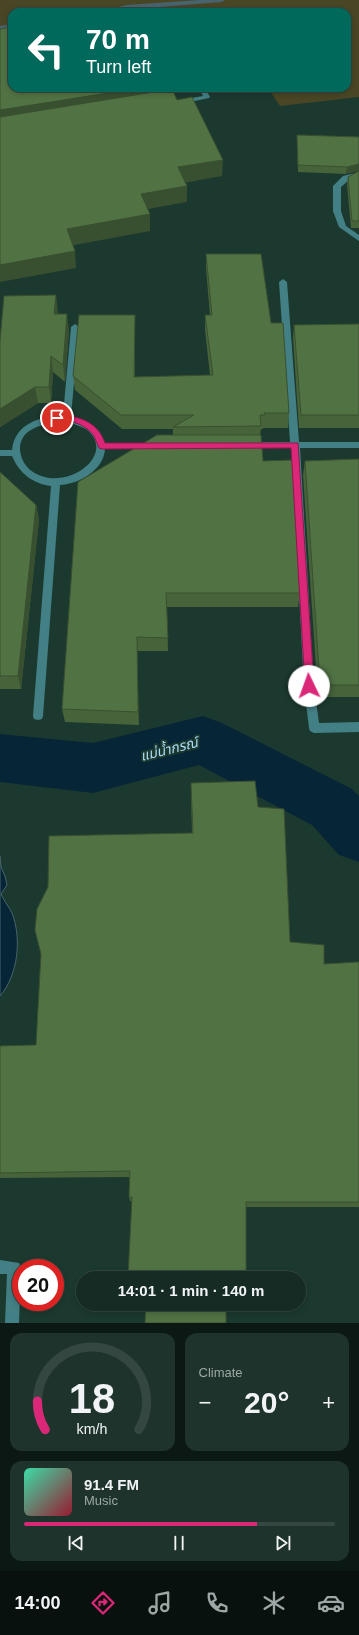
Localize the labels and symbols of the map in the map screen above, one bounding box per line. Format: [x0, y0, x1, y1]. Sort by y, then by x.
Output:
pin [40, 401, 74, 435]
position arrow [288, 665, 330, 707]
water label: แม่น้ำกรณ์ [138, 731, 202, 764]
speed limit sign: 20 [12, 1259, 64, 1311]

